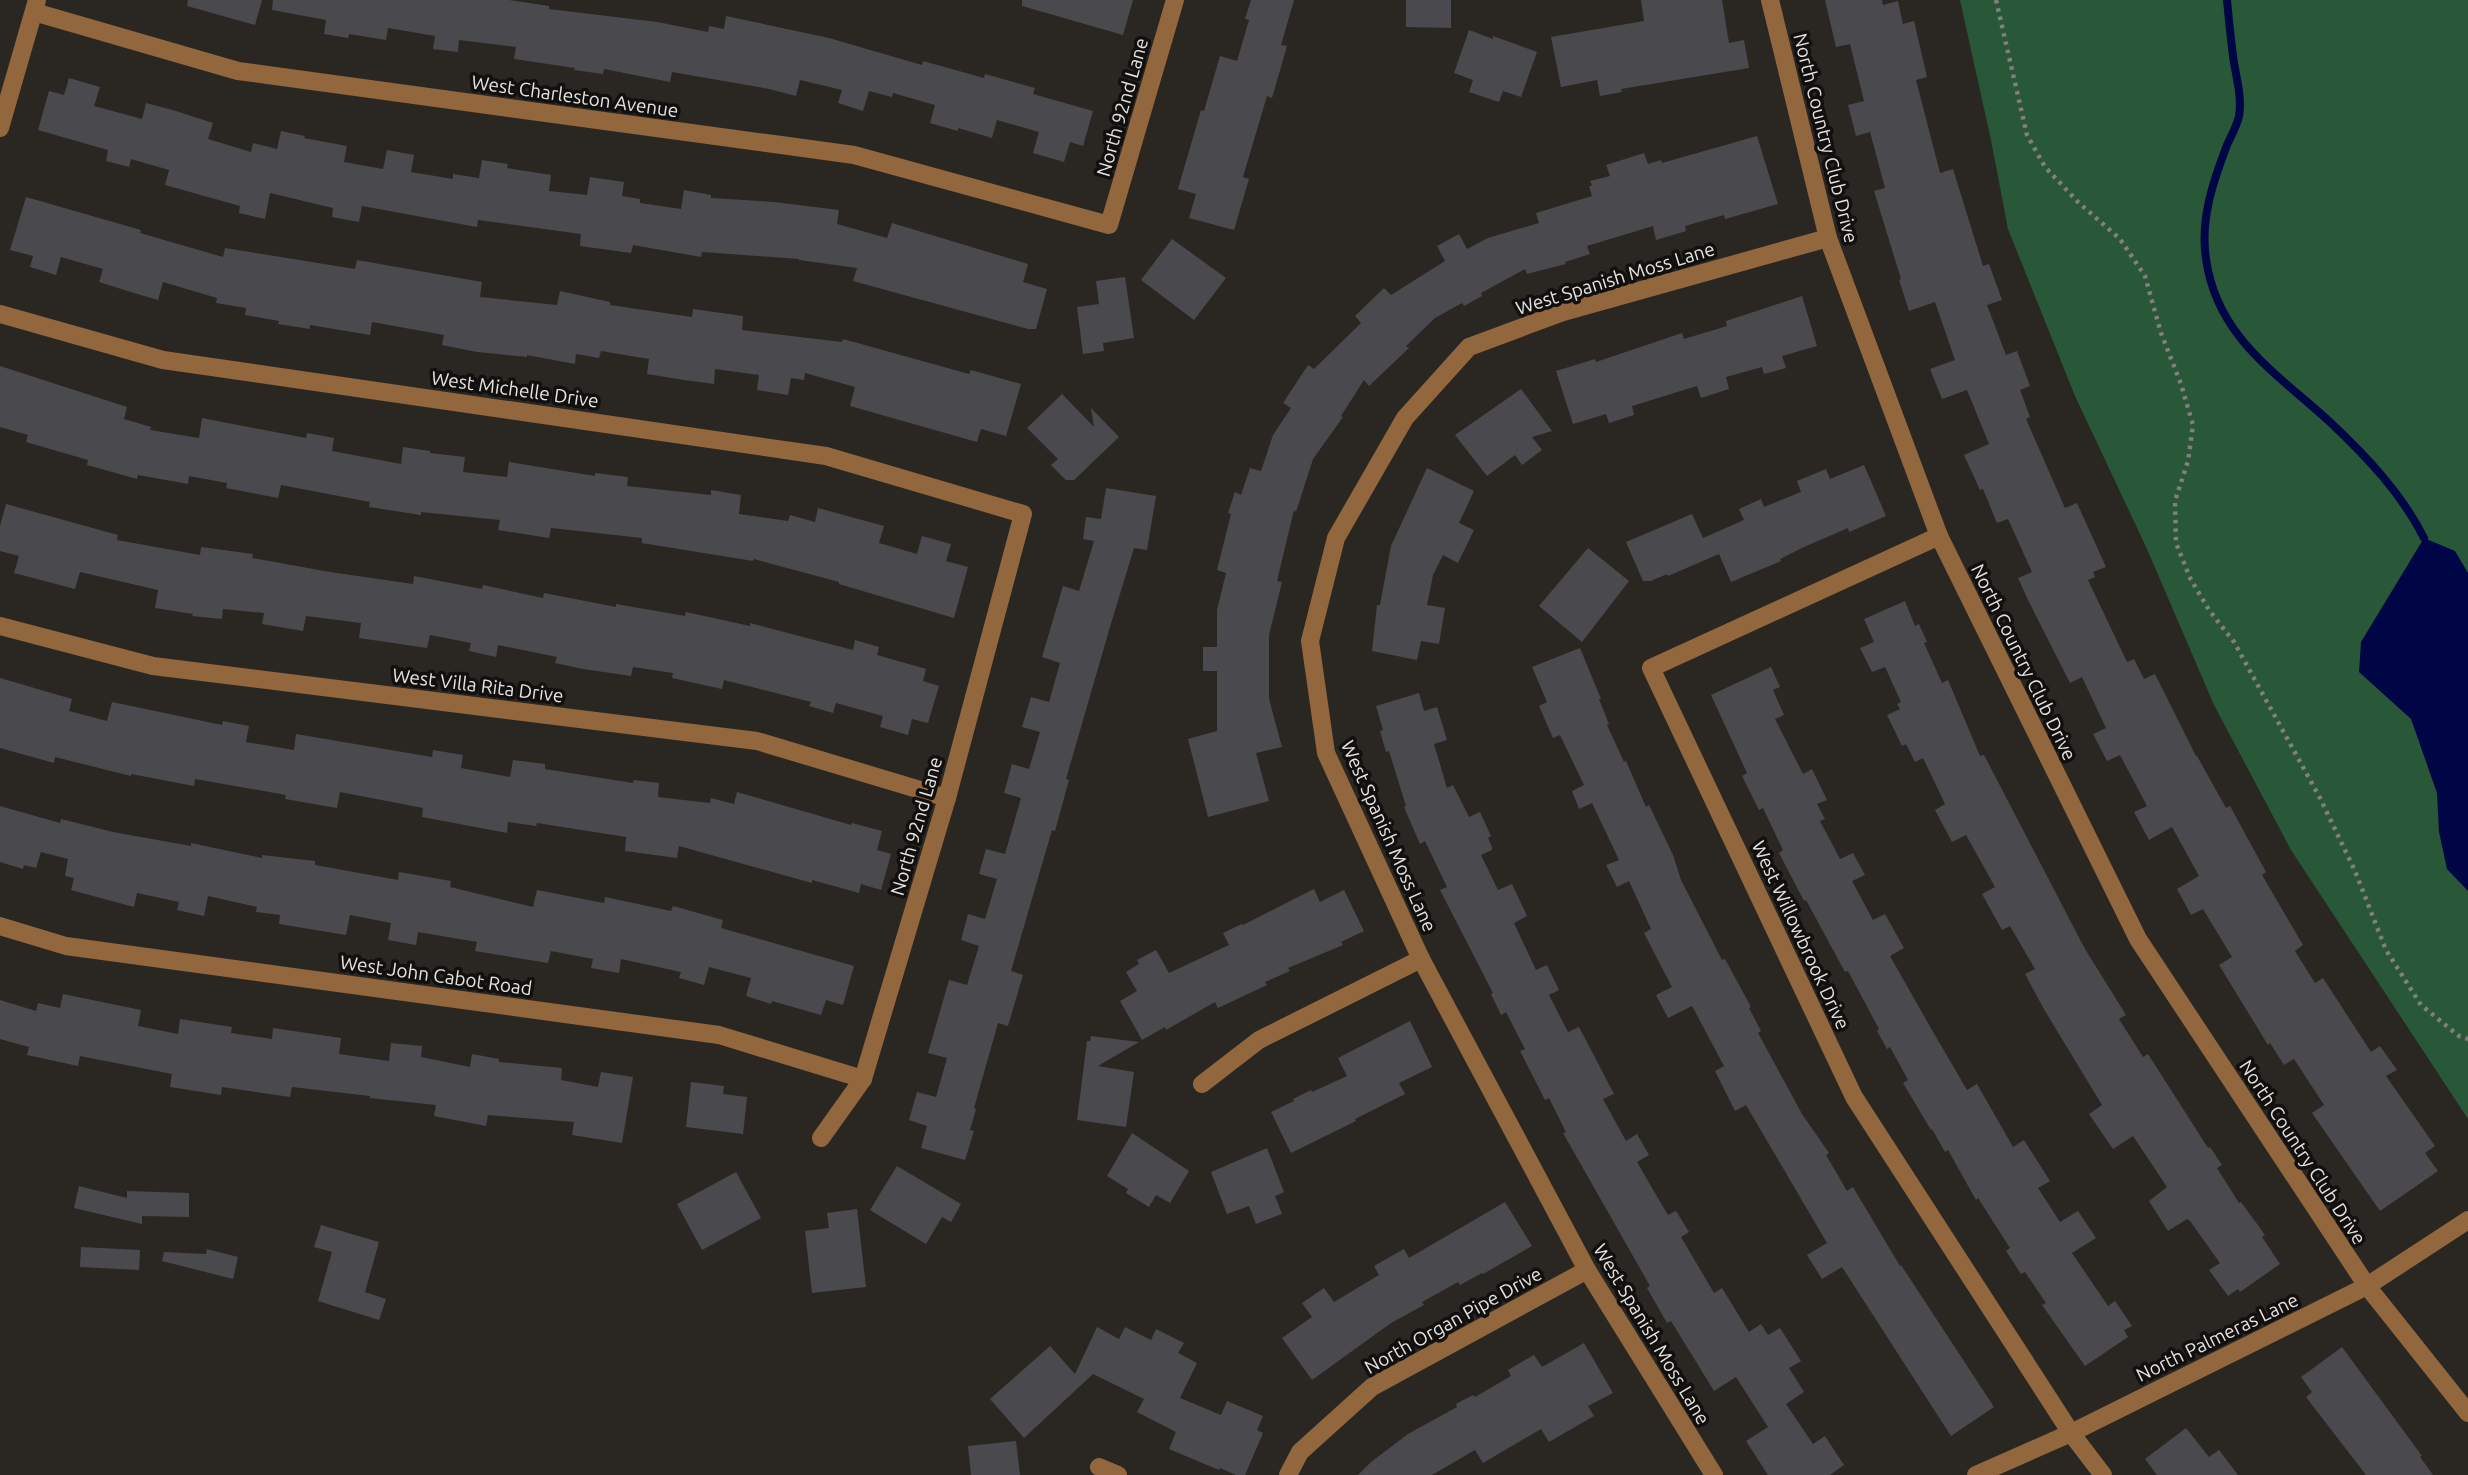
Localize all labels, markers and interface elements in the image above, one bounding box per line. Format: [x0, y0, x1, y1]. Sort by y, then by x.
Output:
street label: North Country Club Drive [1789, 31, 1863, 245]
street label: North 92nd Lane [1092, 35, 1152, 179]
street label: West Charleston Avenue [470, 71, 680, 121]
street label: West Spanish Moss Lane [1513, 237, 1717, 319]
street label: West Michelle Drive [430, 366, 600, 412]
street label: North Country Club Drive [1967, 560, 2081, 764]
street label: West Villa Rita Drive [391, 664, 565, 706]
street label: West Spanish Moss Lane [1337, 737, 1441, 935]
street label: North 92nd Lane [886, 754, 946, 898]
street label: West Willowbrook Drive [1748, 837, 1854, 1033]
street label: West John Cabot Road [339, 951, 533, 999]
street label: North Country Club Drive [2235, 1056, 2371, 1248]
street label: West Spanish Moss Lane [1589, 1240, 1715, 1428]
street label: North Organ Pipe Drive [1361, 1262, 1545, 1378]
street label: North Palmeras Lane [2132, 1288, 2302, 1386]

